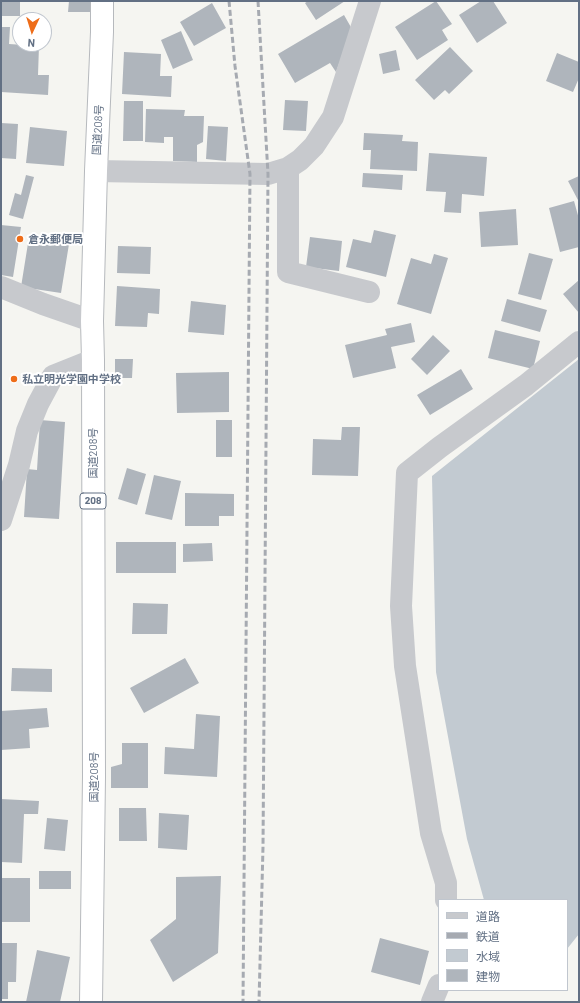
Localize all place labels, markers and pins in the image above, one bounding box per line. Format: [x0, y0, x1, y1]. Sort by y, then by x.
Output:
place label: 倉永郵便局 [28, 232, 83, 246]
marker: 倉永郵便局 [15, 234, 25, 244]
place label: 私立明光学園中学校 [22, 372, 121, 386]
marker: 私立明光学園中学校 [9, 374, 19, 384]

